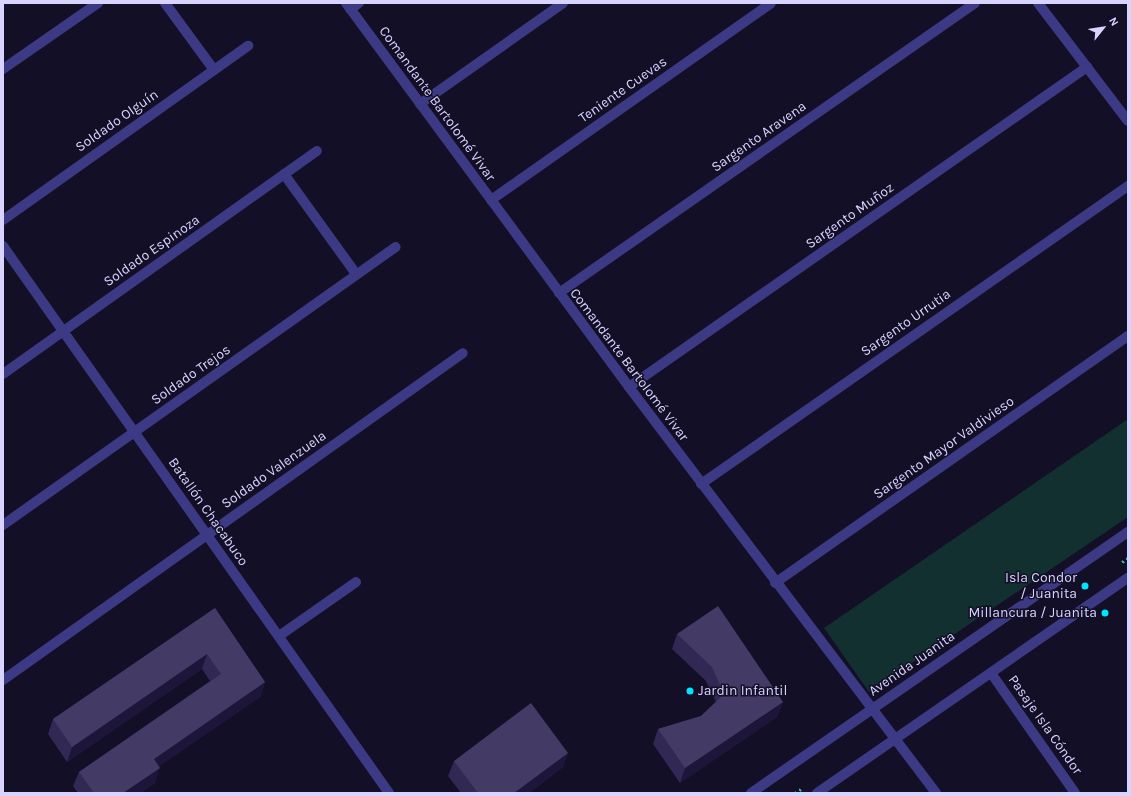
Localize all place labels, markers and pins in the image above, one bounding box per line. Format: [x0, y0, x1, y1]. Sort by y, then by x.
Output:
place label: Isla Condor / Juanita [1005, 570, 1077, 602]
marker: Isla Condor / Juanita [1080, 581, 1090, 591]
place label: Millancura / Juanita [968, 605, 1097, 621]
marker: Millancura / Juanita [1100, 608, 1110, 618]
place label: Jardin Infantil [698, 683, 787, 699]
marker: Jardin Infantil [685, 686, 695, 696]

